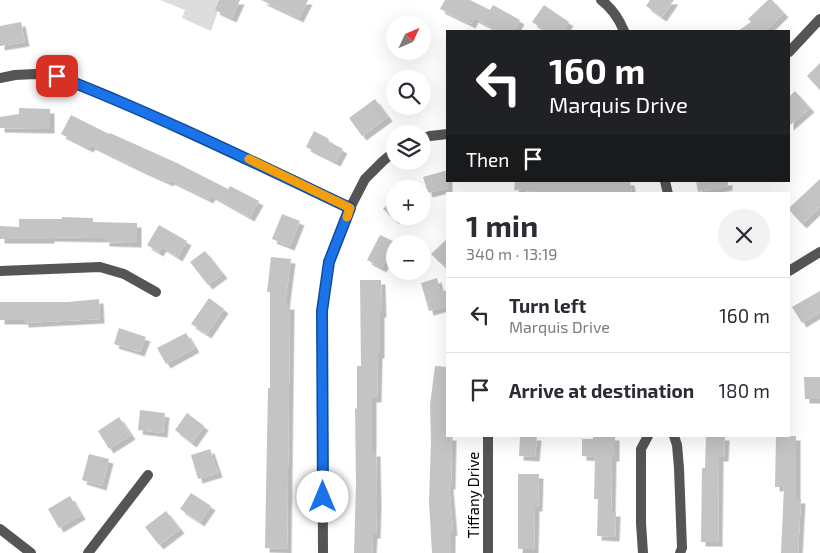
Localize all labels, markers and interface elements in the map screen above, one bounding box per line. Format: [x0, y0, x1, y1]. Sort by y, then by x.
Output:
north arrow [386, 15, 431, 60]
map controls [386, 15, 431, 280]
text: 160 m [549, 49, 645, 91]
icon: left [466, 50, 531, 115]
pin [36, 55, 78, 97]
icon: arrive [43, 62, 71, 90]
button: search [386, 70, 431, 115]
text: Marquis Drive [549, 91, 688, 117]
button: layers [386, 125, 431, 170]
icon: arrive [519, 145, 547, 173]
text: Then [466, 148, 509, 171]
button: + [386, 180, 431, 225]
text: 1 min [466, 207, 538, 243]
button: close [718, 209, 770, 261]
button: − [386, 235, 431, 280]
text: 340 m · 13:19 [466, 244, 557, 263]
text: Turn left [509, 294, 586, 317]
icon: left [466, 301, 494, 329]
text: 160 m [719, 304, 770, 327]
text: Marquis Drive [509, 317, 610, 336]
icon: arrive [466, 376, 494, 404]
text: Arrive at destination [509, 379, 694, 402]
text: 180 m [719, 379, 770, 402]
street label: Tiffany Drive [464, 452, 482, 538]
position arrow [296, 470, 348, 522]

